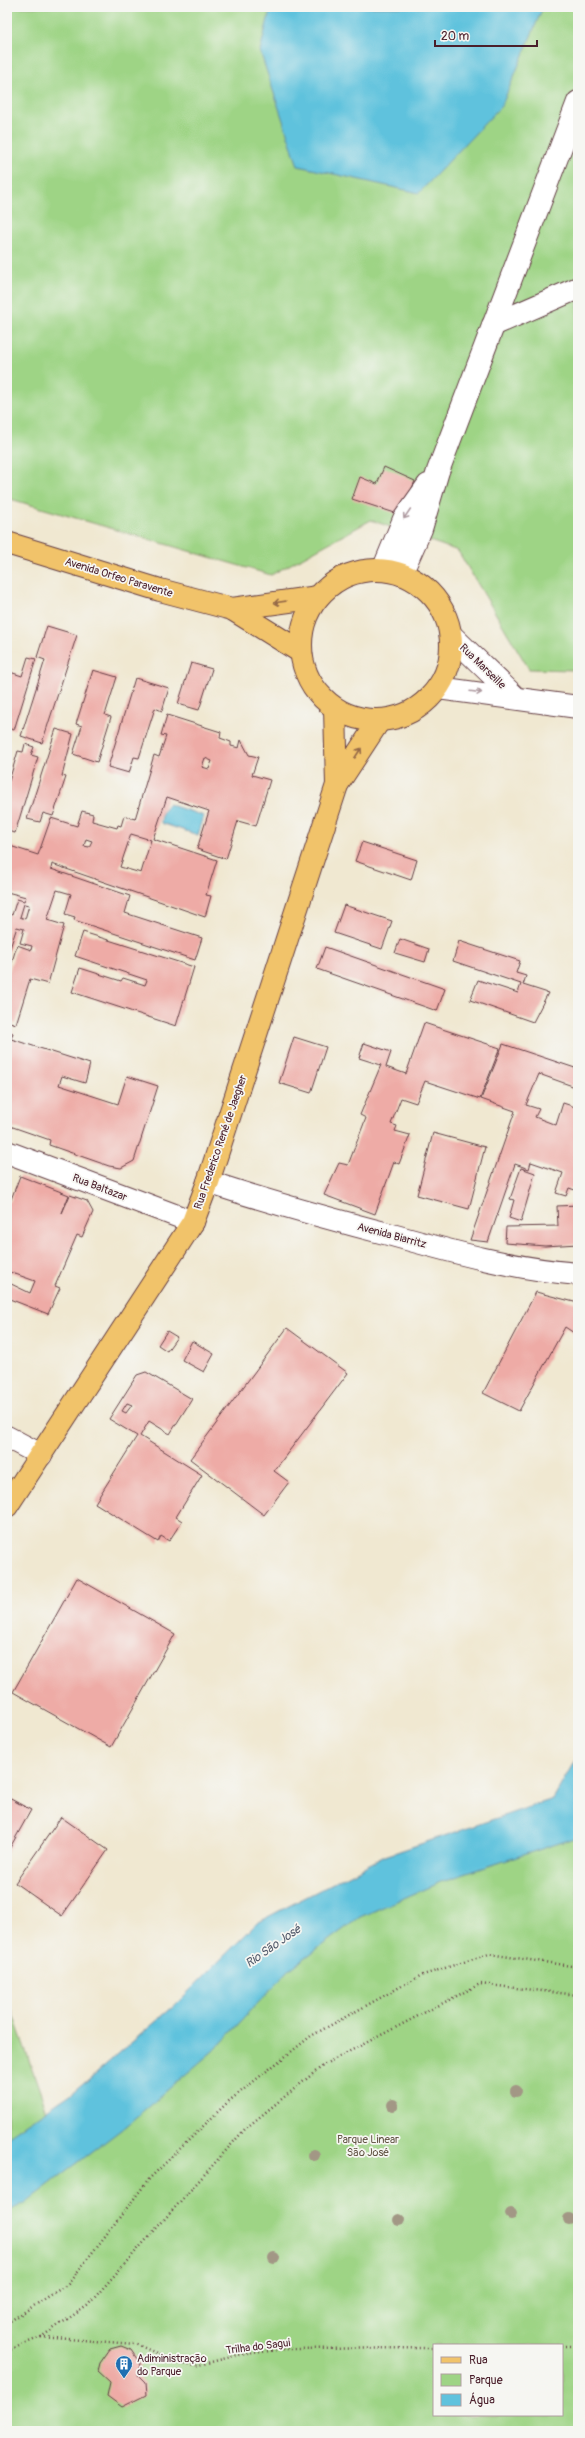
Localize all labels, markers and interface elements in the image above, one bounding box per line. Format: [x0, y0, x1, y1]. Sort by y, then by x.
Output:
scale bar [435, 22, 537, 48]
text: 20 m [441, 29, 470, 44]
one-way arrow [403, 509, 412, 520]
street label: Avenida Orfeo Paravente [63, 555, 175, 600]
one-way arrow [274, 598, 287, 606]
street label: Rua Marseille [457, 641, 509, 692]
one-way arrow [470, 688, 483, 696]
one-way arrow [354, 748, 362, 759]
street label: Rua Frederico René de Jaegher [191, 1073, 250, 1211]
street label: Rua Baltazar [71, 1171, 129, 1204]
street label: Avenida Biarritz [356, 1220, 428, 1251]
water label: Rio São José [243, 1921, 304, 1971]
park label: Parque Linear São José [337, 2133, 399, 2159]
street label: Trilha do Sagui [225, 2336, 291, 2357]
legend [433, 2344, 563, 2416]
place label: Adiministração do Parque [137, 2352, 207, 2378]
text: Rua [469, 2353, 488, 2368]
building icon: Adiministração do Parque [114, 2354, 134, 2379]
text: Parque [469, 2373, 503, 2388]
text: Água [469, 2392, 495, 2408]

